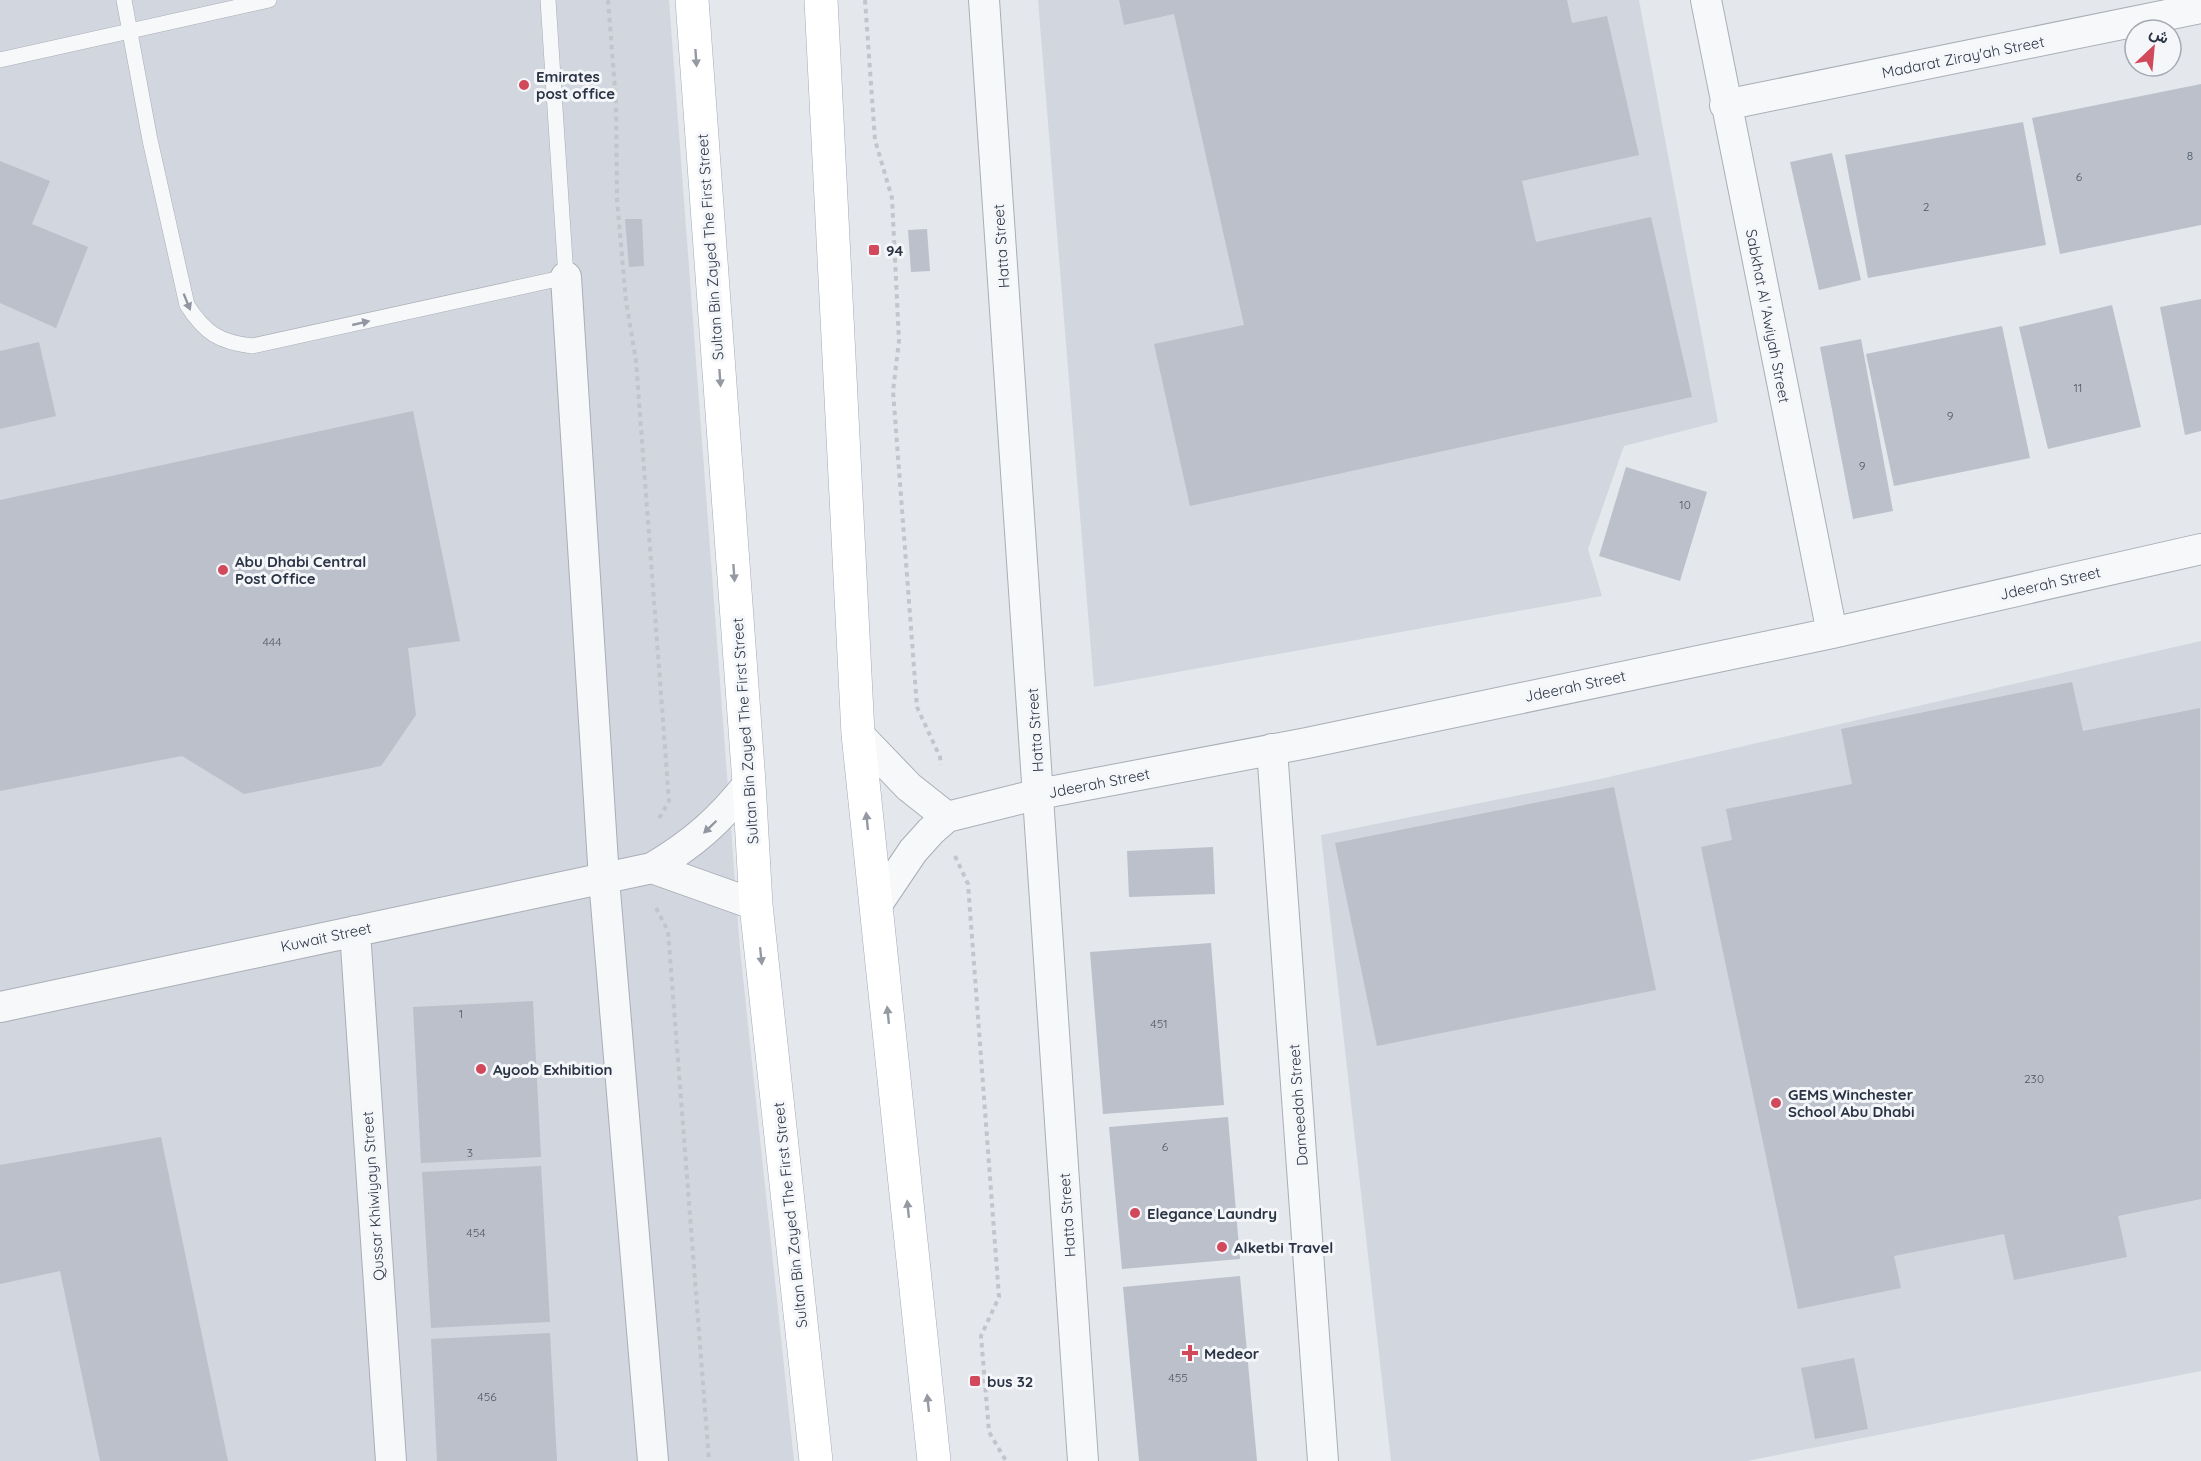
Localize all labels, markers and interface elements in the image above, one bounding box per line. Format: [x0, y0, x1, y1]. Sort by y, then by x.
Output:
north arrow [2123, 18, 2183, 78]
text: ش [2147, 21, 2173, 48]
street label: Madarat Ziray'ah Street [1880, 32, 2046, 82]
one-way arrow [692, 49, 701, 68]
place label: Emirates post office [536, 67, 615, 103]
marker: Emirates post office [517, 78, 531, 92]
street label: Sultan Bin Zayed The First Street [693, 133, 727, 361]
house number: 8 [2187, 148, 2193, 163]
house number: 6 [2076, 169, 2083, 184]
house number: 2 [1923, 199, 1930, 214]
street label: Hatta Street [989, 203, 1013, 289]
street label: Sabkhat Al 'Awiyah Street [1742, 227, 1794, 405]
place label: 94 [886, 241, 904, 260]
marker: 94 [867, 243, 881, 257]
one-way arrow [182, 293, 192, 311]
one-way arrow [351, 317, 370, 327]
one-way arrow [715, 369, 724, 388]
house number: 11 [2074, 380, 2082, 395]
house number: 9 [1947, 408, 1954, 423]
house number: 9 [1859, 458, 1866, 473]
house number: 10 [1679, 497, 1691, 512]
place label: Abu Dhabi Central Post Office [235, 552, 366, 588]
street label: Jdeerah Street [1998, 562, 2102, 604]
marker: Abu Dhabi Central Post Office [216, 563, 230, 577]
one-way arrow [729, 564, 739, 583]
street label: Sultan Bin Zayed The First Street [728, 617, 762, 845]
house number: 444 [263, 634, 281, 649]
street label: Jdeerah Street [1523, 666, 1627, 706]
street label: Hatta Street [1023, 687, 1047, 773]
street label: Jdeerah Street [1047, 764, 1151, 802]
one-way arrow [862, 811, 872, 830]
one-way arrow [704, 819, 718, 833]
street label: Kuwait Street [279, 918, 373, 956]
one-way arrow [756, 947, 766, 966]
one-way arrow [883, 1005, 892, 1024]
house number: 1 [459, 1006, 463, 1021]
house number: 451 [1150, 1016, 1168, 1031]
street label: Dameedah Street [1284, 1043, 1312, 1167]
place label: Ayoob Exhibition [493, 1060, 612, 1079]
marker: Ayoob Exhibition [474, 1062, 488, 1076]
house number: 230 [2024, 1071, 2044, 1086]
place label: GEMS Winchester School Abu Dhabi [1788, 1085, 1914, 1121]
marker: GEMS Winchester School Abu Dhabi [1769, 1096, 1783, 1110]
street label: Sultan Bin Zayed The First Street [769, 1101, 811, 1329]
street label: Qussar Khiwiyayn Street [358, 1111, 388, 1281]
house number: 6 [1162, 1139, 1169, 1154]
house number: 3 [467, 1145, 473, 1160]
street label: Hatta Street [1055, 1172, 1079, 1258]
one-way arrow [903, 1199, 913, 1218]
place label: Elegance Laundry [1147, 1204, 1277, 1223]
marker: Elegance Laundry [1128, 1206, 1142, 1220]
house number: 454 [466, 1225, 486, 1240]
place label: Alketbi Travel [1234, 1238, 1333, 1257]
marker: Alketbi Travel [1215, 1240, 1229, 1254]
marker: Medeor [1181, 1344, 1199, 1362]
place label: Medeor [1204, 1344, 1260, 1363]
house number: 455 [1168, 1370, 1188, 1385]
place label: bus 32 [987, 1372, 1033, 1391]
marker: bus 32 [968, 1374, 982, 1388]
house number: 456 [477, 1389, 497, 1404]
one-way arrow [923, 1393, 933, 1412]

